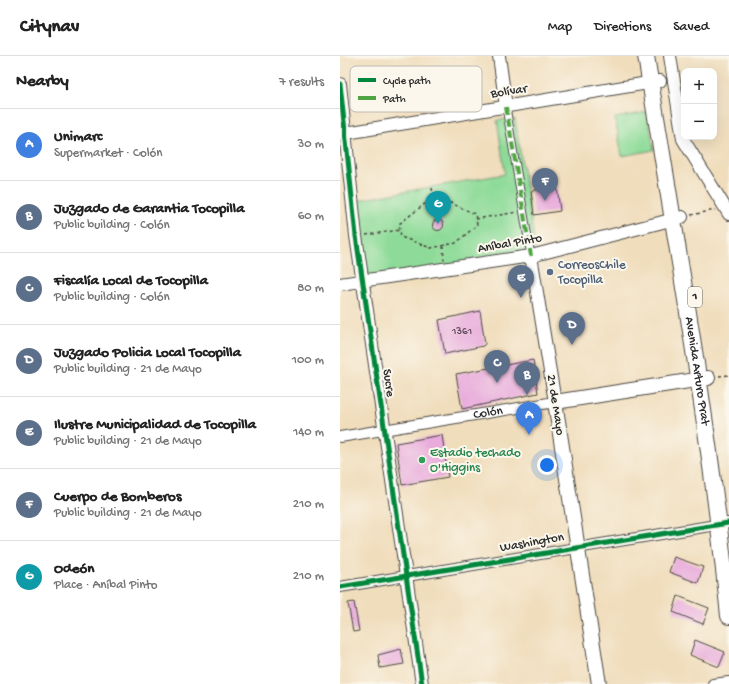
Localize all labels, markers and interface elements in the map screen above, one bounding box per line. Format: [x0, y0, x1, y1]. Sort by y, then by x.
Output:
text: Citynav [20, 16, 79, 39]
text: Map [548, 19, 572, 36]
text: Directions [594, 19, 651, 36]
text: Saved [673, 19, 709, 36]
legend [350, 66, 482, 112]
map controls [681, 68, 717, 140]
button: + [681, 68, 717, 104]
text: Nearby [16, 72, 69, 92]
text: 7 results [279, 75, 324, 90]
text: Cycle path [383, 76, 431, 88]
street label: Bolívar [489, 82, 530, 102]
text: Path [382, 94, 406, 106]
button: − [681, 104, 717, 140]
text: Unimarc [54, 128, 102, 146]
text: A [25, 137, 33, 152]
text: 30 m [298, 137, 324, 152]
text: Supermarket · Colón [54, 146, 163, 161]
pin: F [532, 168, 558, 201]
pin: G [425, 191, 451, 224]
text: Juzgado de Garantia Tocopilla [54, 200, 245, 218]
text: B [26, 209, 32, 224]
text: 60 m [298, 209, 324, 224]
text: Public building · Colón [54, 218, 170, 233]
street label: Aníbal Pinto [477, 231, 544, 257]
place label: CorreosChile Tocopilla [557, 258, 626, 288]
pin: E [508, 265, 534, 298]
marker: CorreosChile Tocopilla [545, 267, 555, 277]
text: Fiscalía Local de Tocopilla [54, 272, 208, 290]
text: C [25, 281, 33, 296]
text: 80 m [297, 281, 324, 296]
road number: 1 [688, 287, 702, 307]
text: Public building · Colón [54, 290, 170, 305]
pin: D [559, 312, 585, 345]
street label: Avenida Arturo Prat [681, 316, 713, 428]
house number: 1361 [451, 326, 472, 338]
text: Juzgado Policia Local Tocopilla [54, 344, 241, 362]
pin: C [484, 350, 510, 383]
text: D [25, 353, 33, 368]
text: 100 m [292, 353, 324, 368]
text: Public building · 21 de Mayo [54, 362, 202, 377]
pin: B [514, 362, 540, 395]
street label: Sucre [379, 368, 397, 398]
street label: 21 de Mayo [543, 373, 567, 437]
pin: A [516, 402, 542, 435]
street label: Colón [472, 403, 505, 423]
text: Ilustre Municipalidad de Tocopilla [54, 416, 256, 434]
text: E [25, 425, 33, 440]
text: 140 m [293, 425, 324, 440]
text: Public building · 21 de Mayo [54, 434, 202, 449]
place label: Estadio techado O'Higgins [430, 446, 521, 476]
marker: Estadio techado O'Higgins [417, 455, 427, 465]
your location [537, 455, 557, 475]
text: Cuerpo de Bomberos [54, 488, 181, 506]
text: F [26, 497, 32, 512]
text: 210 m [293, 497, 324, 512]
text: Public building · 21 de Mayo [54, 506, 202, 521]
street label: Washington [499, 530, 566, 556]
text: Odeón [54, 560, 94, 578]
text: G [25, 569, 33, 584]
text: 210 m [293, 569, 324, 584]
text: Place · Aníbal Pinto [54, 578, 158, 593]

